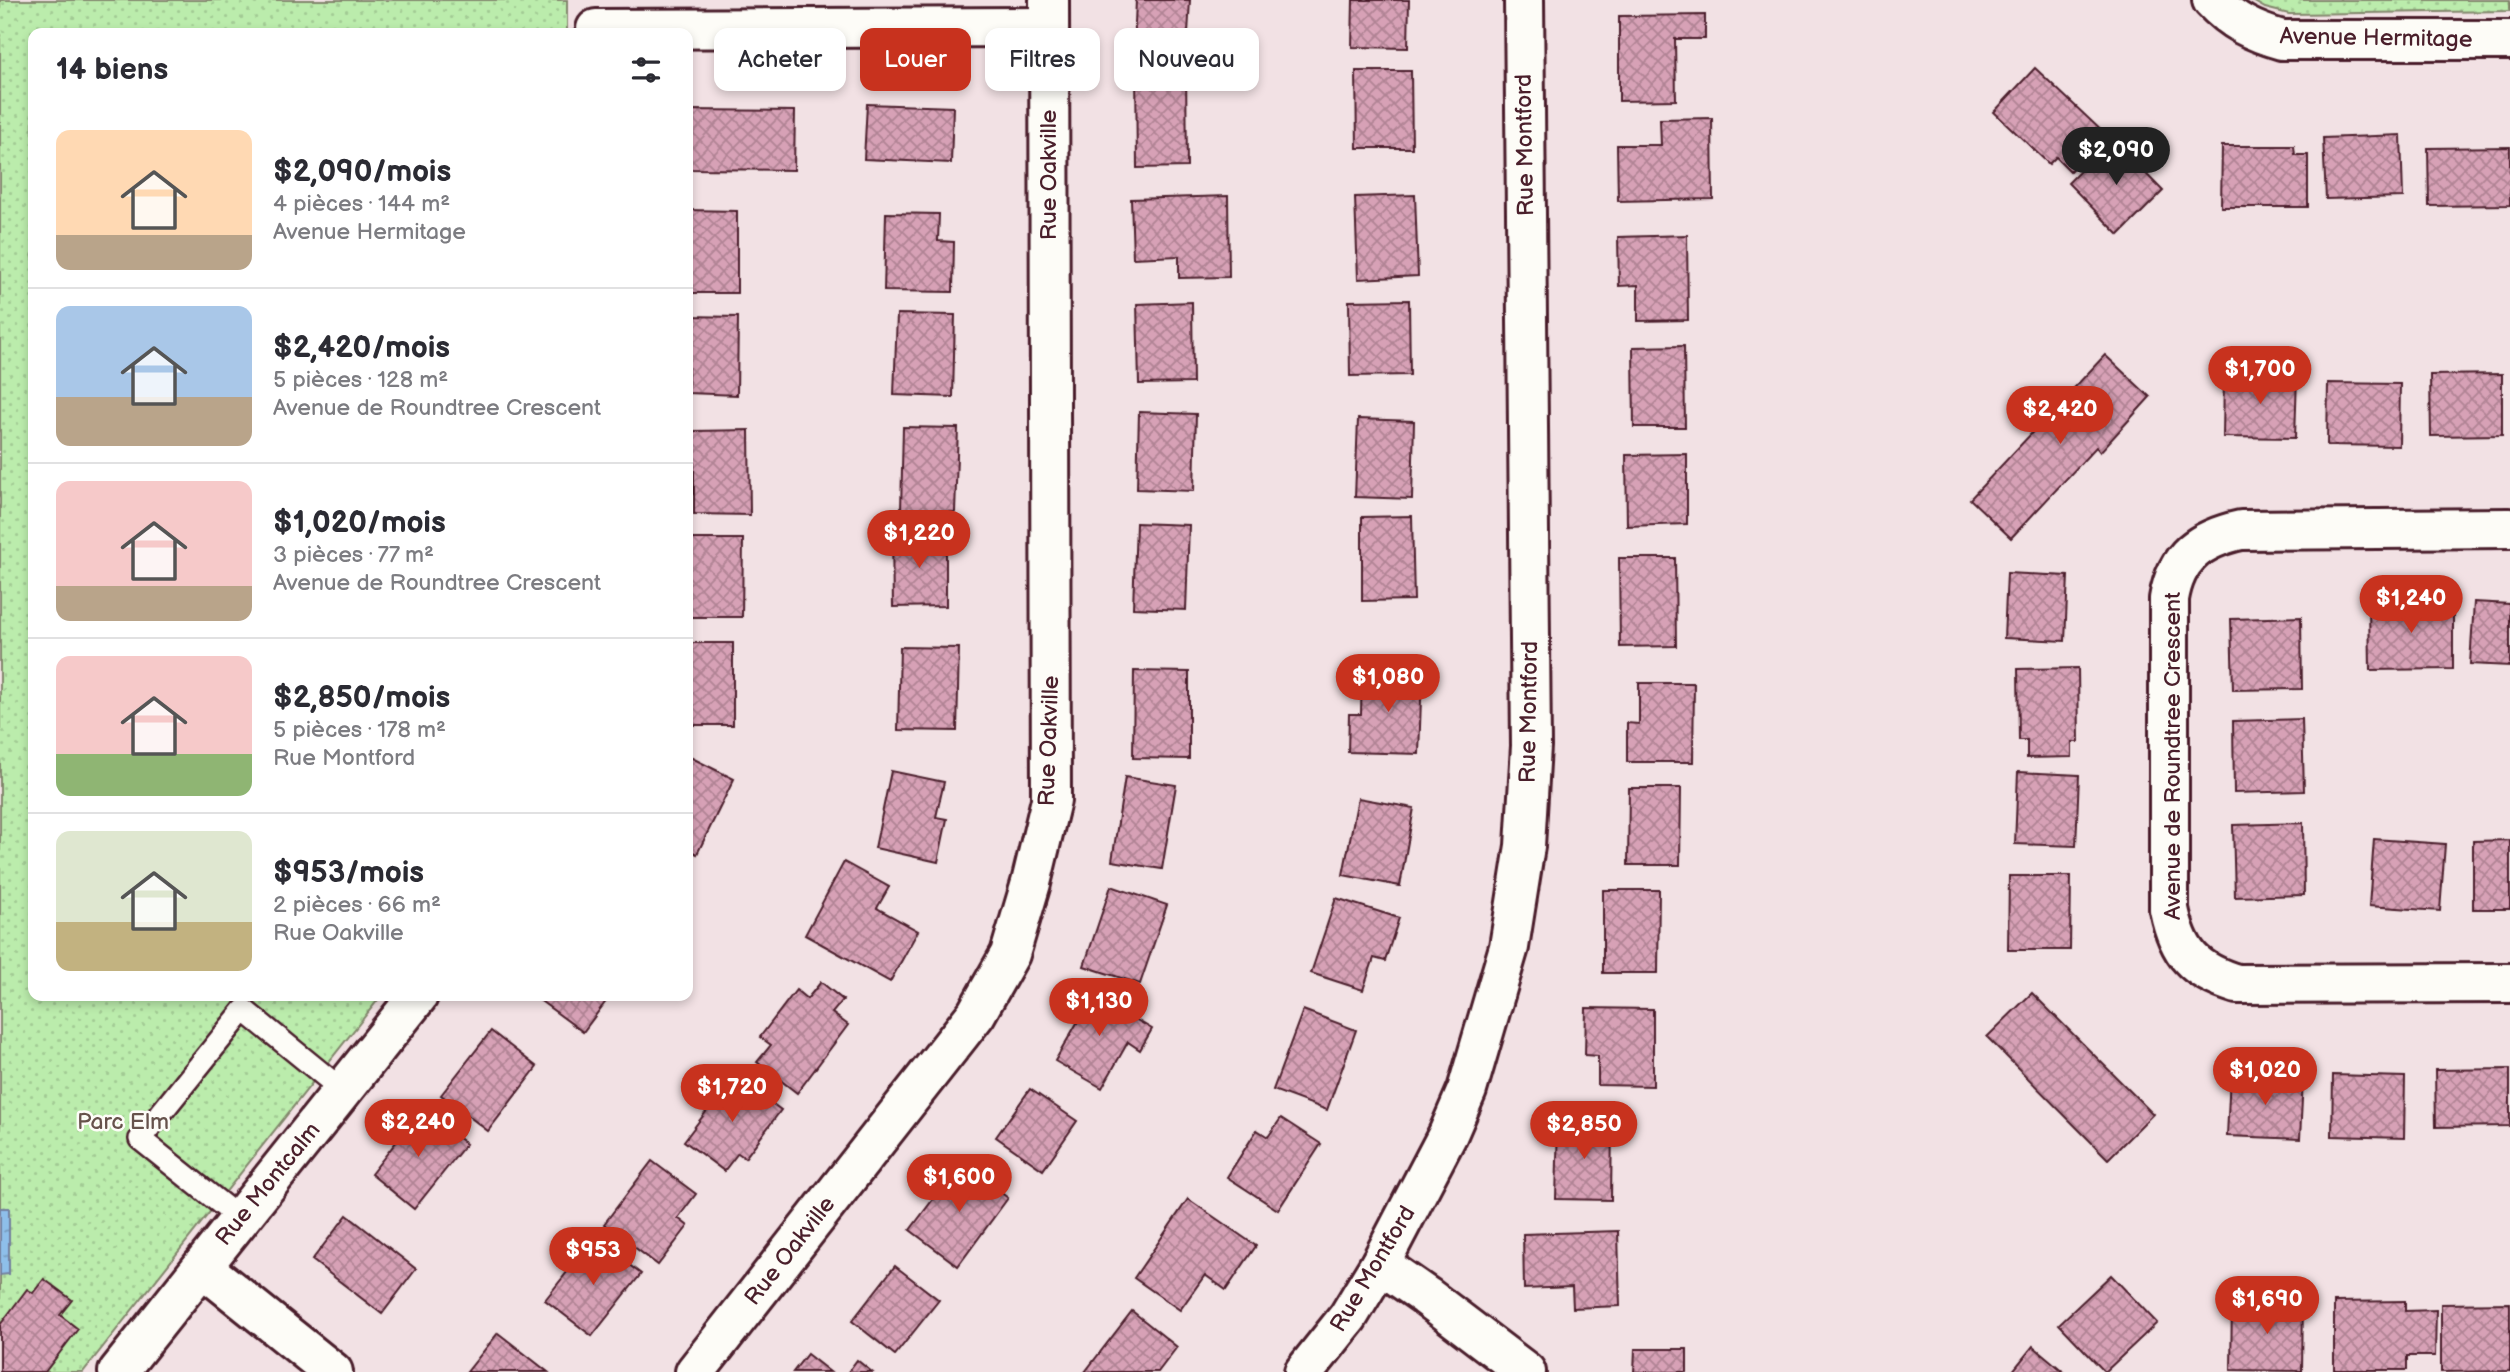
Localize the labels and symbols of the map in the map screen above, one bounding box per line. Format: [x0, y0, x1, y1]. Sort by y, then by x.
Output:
street label: Avenue Hermitage [2279, 22, 2473, 54]
street label: Rue Montford [1510, 74, 1540, 216]
street label: Rue Oakville [1035, 110, 1063, 240]
pin: $2,090 [2059, 128, 2173, 187]
pin: $1,700 [2203, 346, 2317, 406]
pin: $2,420 [2003, 386, 2117, 446]
pin: $1,220 [862, 510, 976, 570]
pin: $1,240 [2354, 576, 2468, 635]
street label: Avenue de Roundtree Crescent [2159, 592, 2187, 920]
street label: Rue Montford [1514, 641, 1544, 783]
pin: $1,080 [1331, 654, 1445, 714]
street label: Rue Oakville [1033, 675, 1065, 807]
pin: $1,130 [1042, 978, 1156, 1038]
pin: $1,020 [2208, 1048, 2322, 1107]
pin: $1,720 [675, 1064, 789, 1124]
pin: $2,240 [361, 1100, 475, 1159]
pin: $2,850 [1527, 1102, 1641, 1161]
park label: Parc Elm [77, 1108, 169, 1136]
street label: Rue Montcalm [210, 1117, 326, 1251]
pin: $1,600 [902, 1154, 1016, 1214]
street label: Rue Oakville [739, 1191, 841, 1311]
street label: Rue Montford [1324, 1201, 1422, 1337]
pin: $953 [552, 1228, 634, 1287]
pin: $1,690 [2210, 1276, 2324, 1336]

